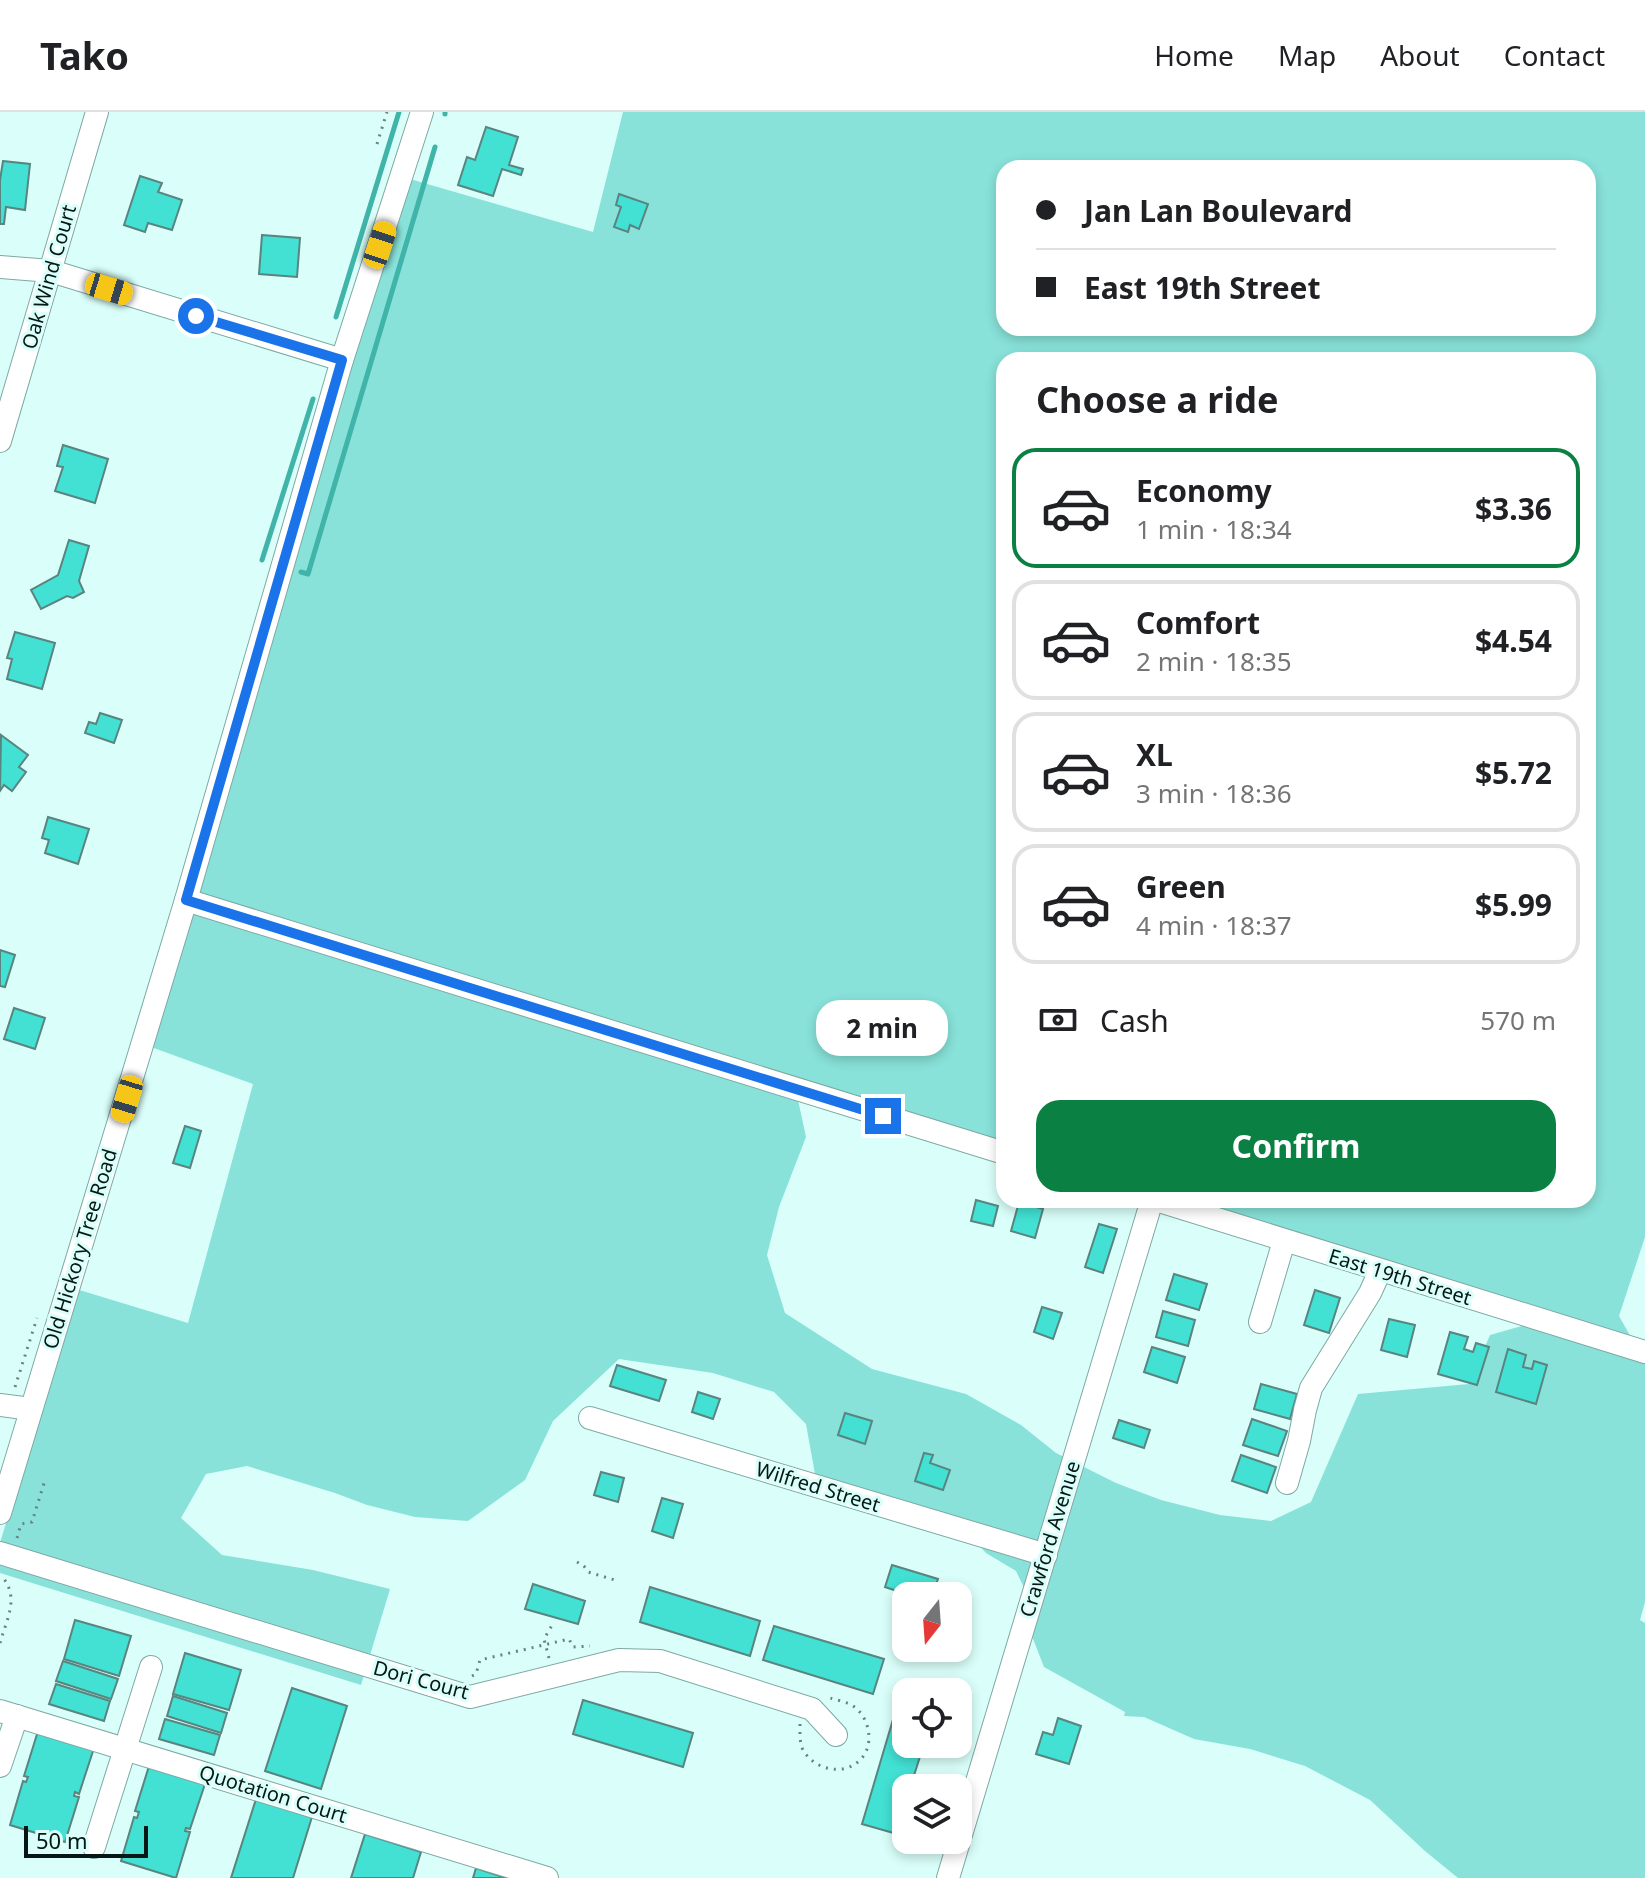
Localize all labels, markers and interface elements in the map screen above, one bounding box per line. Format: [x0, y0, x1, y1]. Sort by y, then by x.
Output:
text: Tako [40, 29, 129, 81]
text: Home [1154, 36, 1234, 74]
text: Map [1278, 36, 1336, 74]
text: About [1380, 36, 1460, 74]
text: Contact [1504, 36, 1605, 74]
text: Jan Lan Boulevard [1084, 190, 1353, 231]
street label: Oak Wind Court [15, 202, 82, 352]
car [361, 218, 399, 272]
text: East 19th Street [1084, 267, 1321, 308]
car [83, 271, 135, 307]
route start [178, 298, 214, 334]
text: Choose a ride [1036, 375, 1278, 424]
text: Economy [1136, 470, 1272, 511]
icon: car [1040, 472, 1112, 544]
text: $3.36 [1475, 488, 1552, 529]
text: 1 min · 18:34 [1136, 511, 1292, 547]
text: Comfort [1136, 602, 1260, 643]
icon: car [1040, 604, 1112, 676]
text: $4.54 [1475, 620, 1552, 661]
text: 2 min · 18:35 [1136, 643, 1292, 679]
text: XL [1136, 734, 1173, 775]
icon: car [1040, 736, 1112, 808]
text: $5.72 [1475, 752, 1552, 793]
text: 3 min · 18:36 [1136, 775, 1292, 811]
text: Green [1136, 866, 1226, 907]
icon: car [1040, 868, 1112, 940]
text: $5.99 [1475, 884, 1552, 925]
text: 4 min · 18:37 [1136, 907, 1292, 943]
icon: cash [1036, 998, 1080, 1042]
callout: 2 min [817, 1000, 949, 1056]
text: Cash [1100, 1000, 1169, 1041]
text: 570 m [1480, 1002, 1556, 1038]
text: 2 min [846, 1010, 918, 1046]
car [109, 1073, 145, 1125]
route end [865, 1098, 901, 1134]
button: Confirm [1036, 1100, 1556, 1192]
street label: Old Hickory Tree Road [36, 1145, 123, 1352]
street label: East 19th Street [1326, 1242, 1475, 1311]
street label: Wilfred Street [753, 1455, 883, 1518]
street label: Crawford Avenue [1013, 1457, 1086, 1620]
north arrow [892, 1582, 972, 1662]
map controls [892, 1582, 972, 1854]
street label: Dori Court [370, 1654, 472, 1705]
button: locate [892, 1678, 972, 1758]
street label: Quotation Court [196, 1758, 350, 1829]
button: layers [892, 1774, 972, 1854]
scale bar [24, 1822, 148, 1858]
text: 50 m [36, 1825, 87, 1855]

